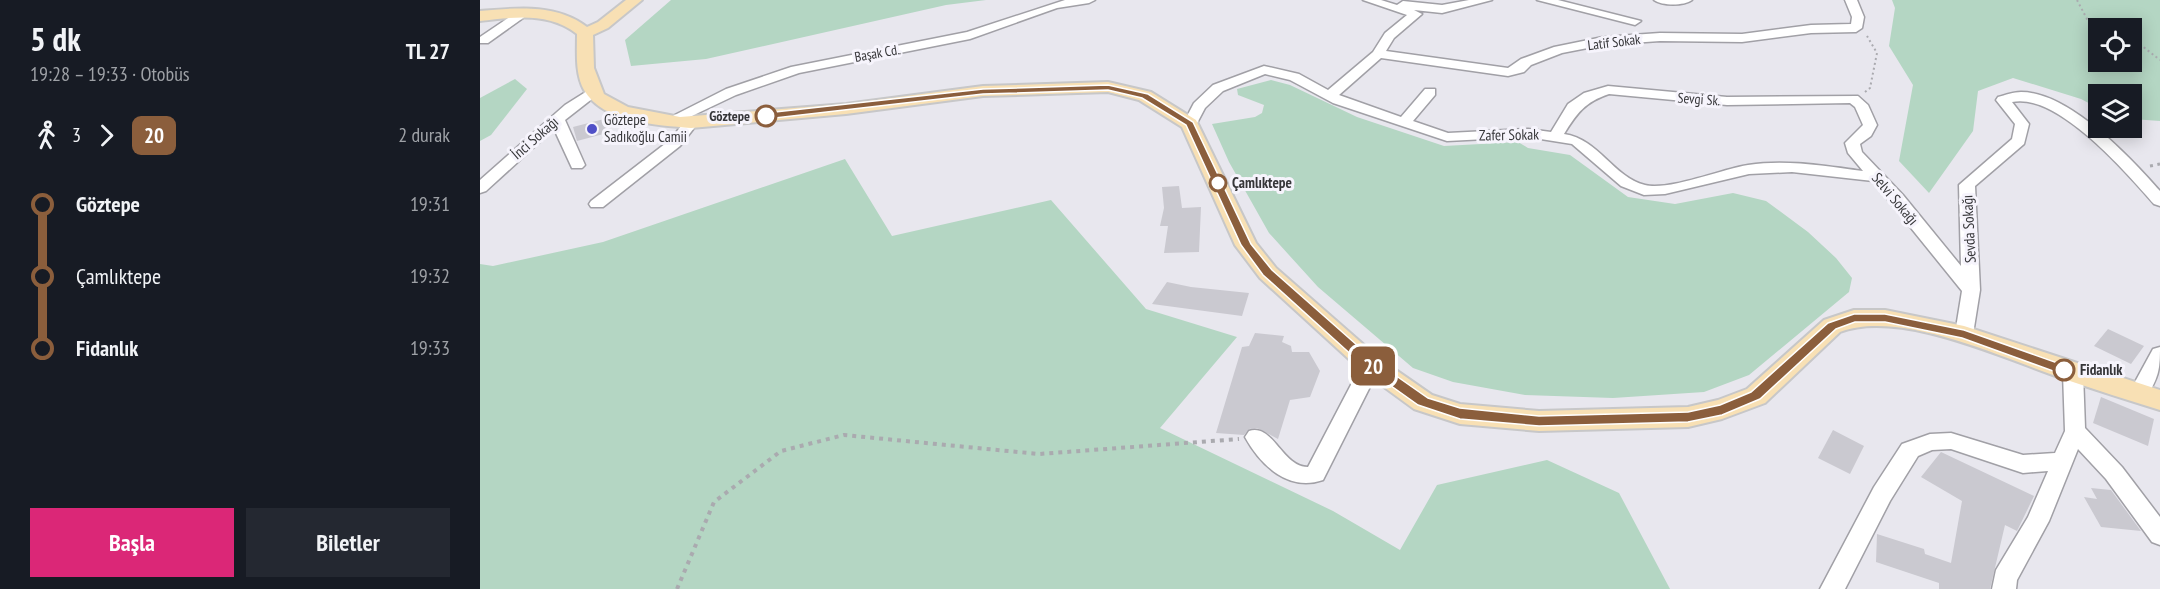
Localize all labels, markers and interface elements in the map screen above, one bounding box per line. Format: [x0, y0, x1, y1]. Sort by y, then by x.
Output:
text: 5 dk [30, 17, 81, 60]
map controls [2088, 18, 2142, 138]
button: locate [2088, 18, 2142, 72]
street label: Latif Sokak [1587, 30, 1642, 54]
text: TL 27 [406, 37, 450, 65]
street label: Başak Cd. [853, 40, 901, 66]
text: 19:28 – 19:33 · Otobüs [30, 61, 190, 87]
button: layers [2088, 84, 2142, 138]
street label: Sevgi Sk. [1677, 89, 1721, 109]
marker: Göztepe [755, 105, 777, 127]
place label: Göztepe [709, 107, 750, 125]
place label: Göztepe Sadıkoğlu Camii [604, 110, 687, 146]
street label: İnci Sokağı [507, 112, 562, 163]
icon: walk [30, 119, 63, 152]
icon: forward [90, 119, 123, 152]
text: 3 [72, 122, 81, 148]
text: 20 [144, 122, 164, 149]
text: 2 durak [398, 122, 450, 148]
marker: Göztepe Sadıkoğlu Camii [585, 122, 599, 136]
street label: Zafer Sokak [1479, 124, 1539, 145]
street label: Selvi Sokağı [1868, 169, 1923, 229]
place label: Çamlıktepe [1232, 173, 1292, 192]
marker: Çamlıktepe [1209, 174, 1227, 192]
text: Göztepe [76, 190, 140, 218]
text: 19:31 [410, 191, 450, 217]
street label: Sevda Sokağı [1957, 194, 1980, 264]
text: Çamlıktepe [76, 262, 161, 290]
text: 19:32 [410, 263, 450, 289]
text: Fidanlık [76, 334, 138, 362]
text: 19:33 [410, 335, 450, 361]
line badge: 20 [1346, 346, 1400, 386]
text: 20 [1363, 353, 1383, 380]
marker: Fidanlık [2053, 359, 2075, 381]
place label: Fidanlık [2080, 360, 2123, 379]
button: Başla [30, 508, 234, 577]
button: Biletler [246, 508, 450, 577]

